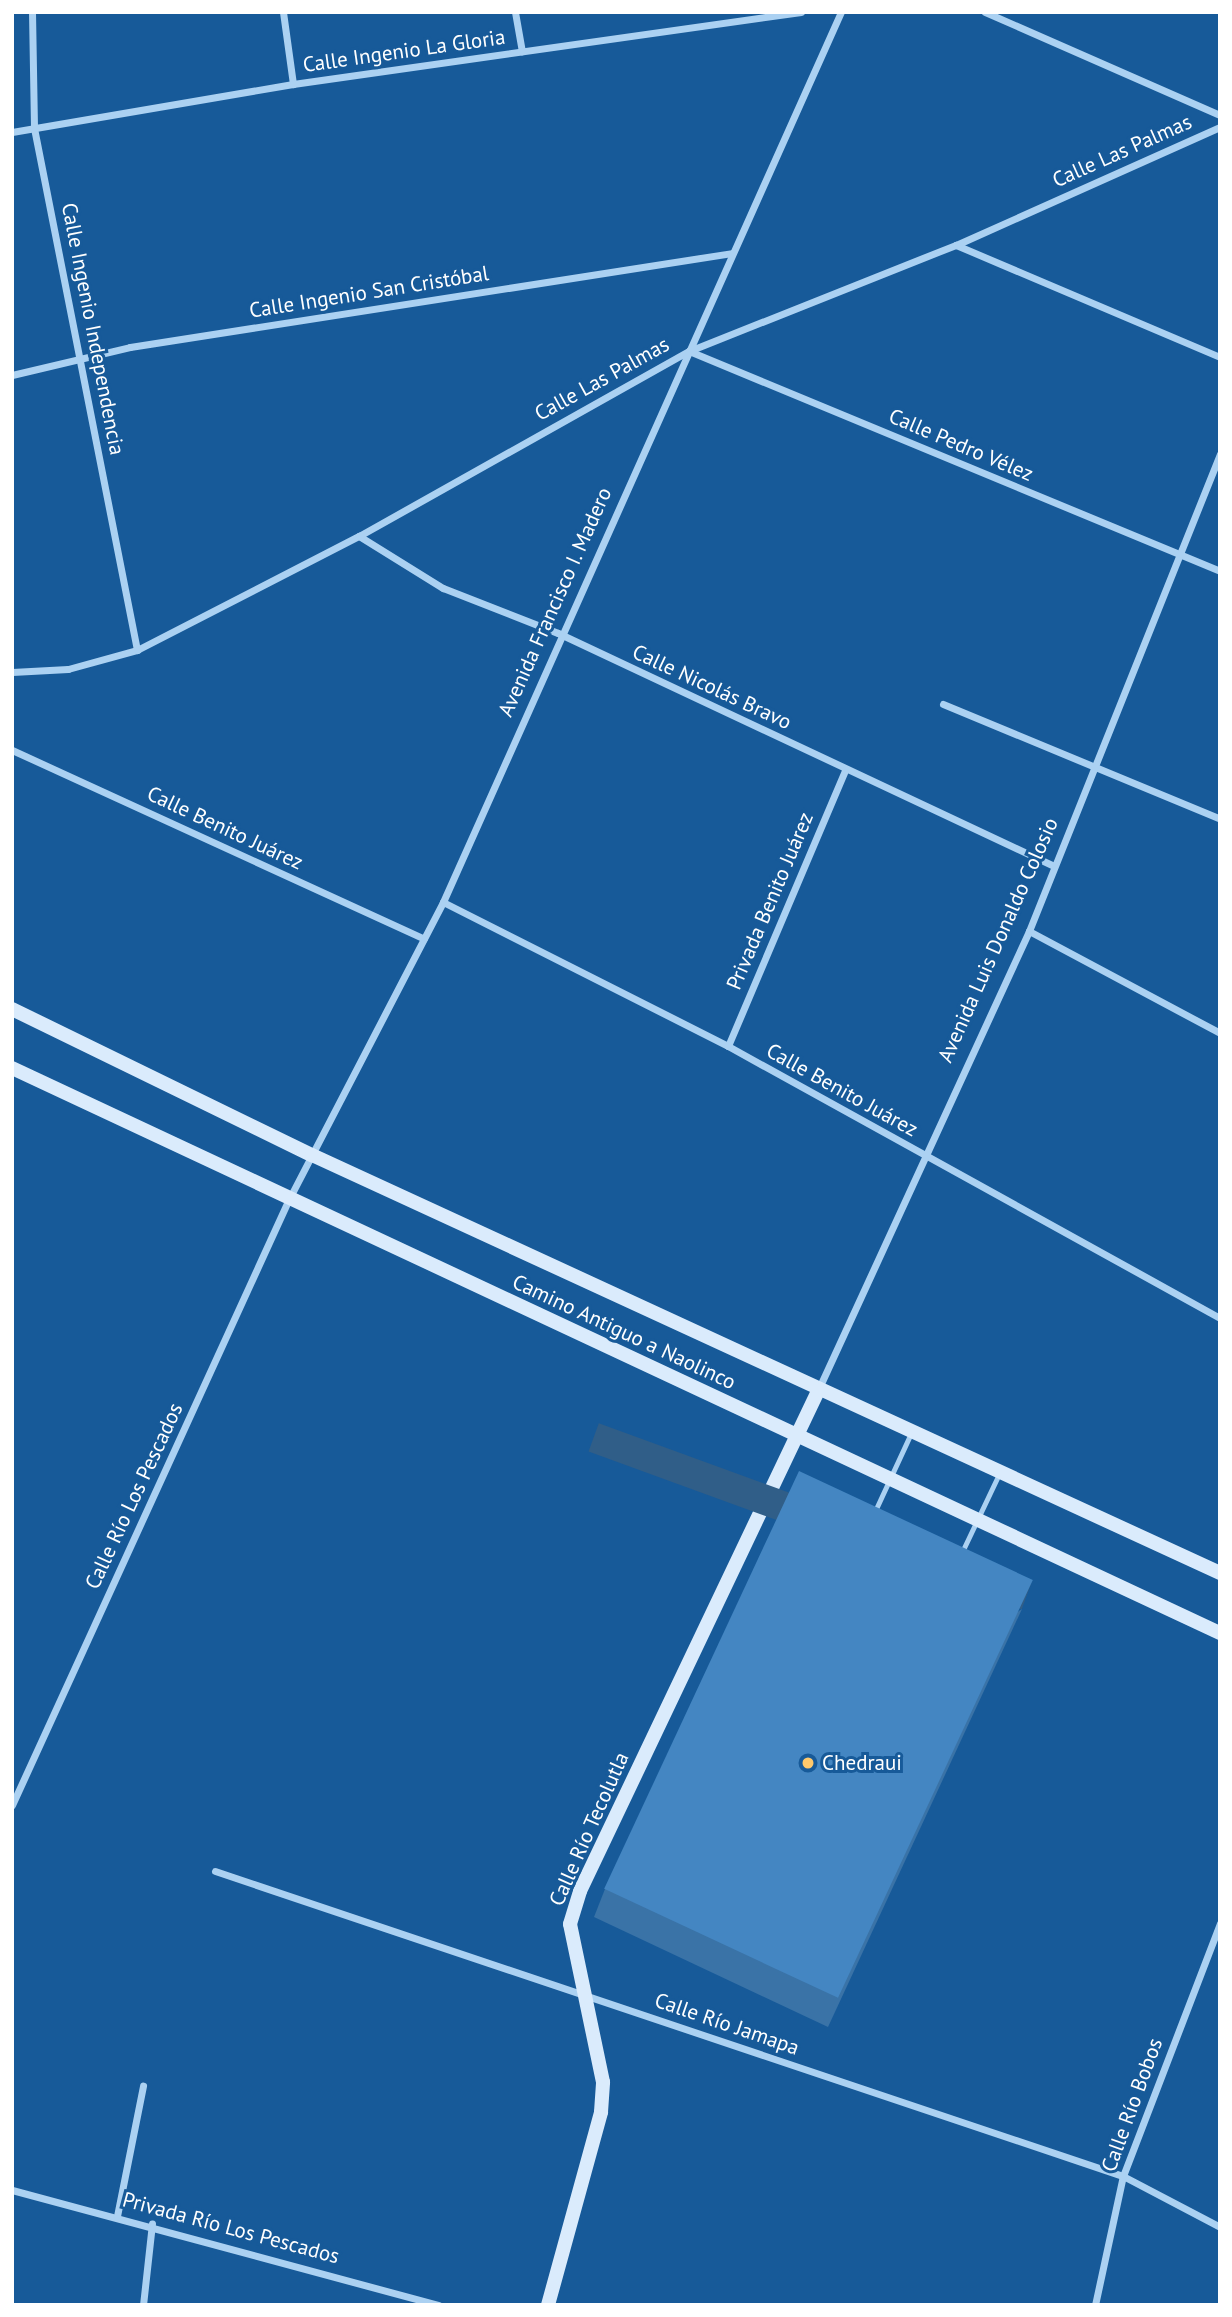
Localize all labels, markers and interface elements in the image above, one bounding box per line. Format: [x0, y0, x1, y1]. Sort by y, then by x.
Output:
street label: Calle Ingenio La Gloria [301, 24, 507, 78]
street label: Calle Las Palmas [1048, 109, 1196, 193]
street label: Calle Ingenio Independencia [56, 201, 130, 457]
street label: Calle Ingenio San Cristóbal [247, 261, 491, 323]
street label: Calle Las Palmas [530, 332, 674, 426]
street label: Calle Pedro Vélez [885, 403, 1037, 487]
street label: Avenida Francisco I. Madero [493, 483, 617, 721]
street label: Calle Nicolás Bravo [628, 639, 796, 735]
street label: Calle Benito Juárez [143, 781, 307, 875]
street label: Privada Benito Juárez [721, 809, 819, 993]
street label: Avenida Luis Donaldo Colosio [933, 814, 1063, 1066]
street label: Calle Benito Juárez [762, 1038, 922, 1142]
street label: Camino Antiguo a Naolinco [508, 1269, 740, 1395]
street label: Calle Río Los Pescados [80, 1399, 188, 1593]
street label: Calle Río Tecolutla [544, 1748, 634, 1910]
place label: Chedraui [822, 1750, 902, 1776]
marker: Chedraui [800, 1755, 816, 1771]
street label: Calle Río Jamapa [651, 1987, 803, 2061]
street label: Calle Río Bobos [1096, 2035, 1168, 2175]
street label: Privada Río Los Pescados [120, 2187, 342, 2269]

